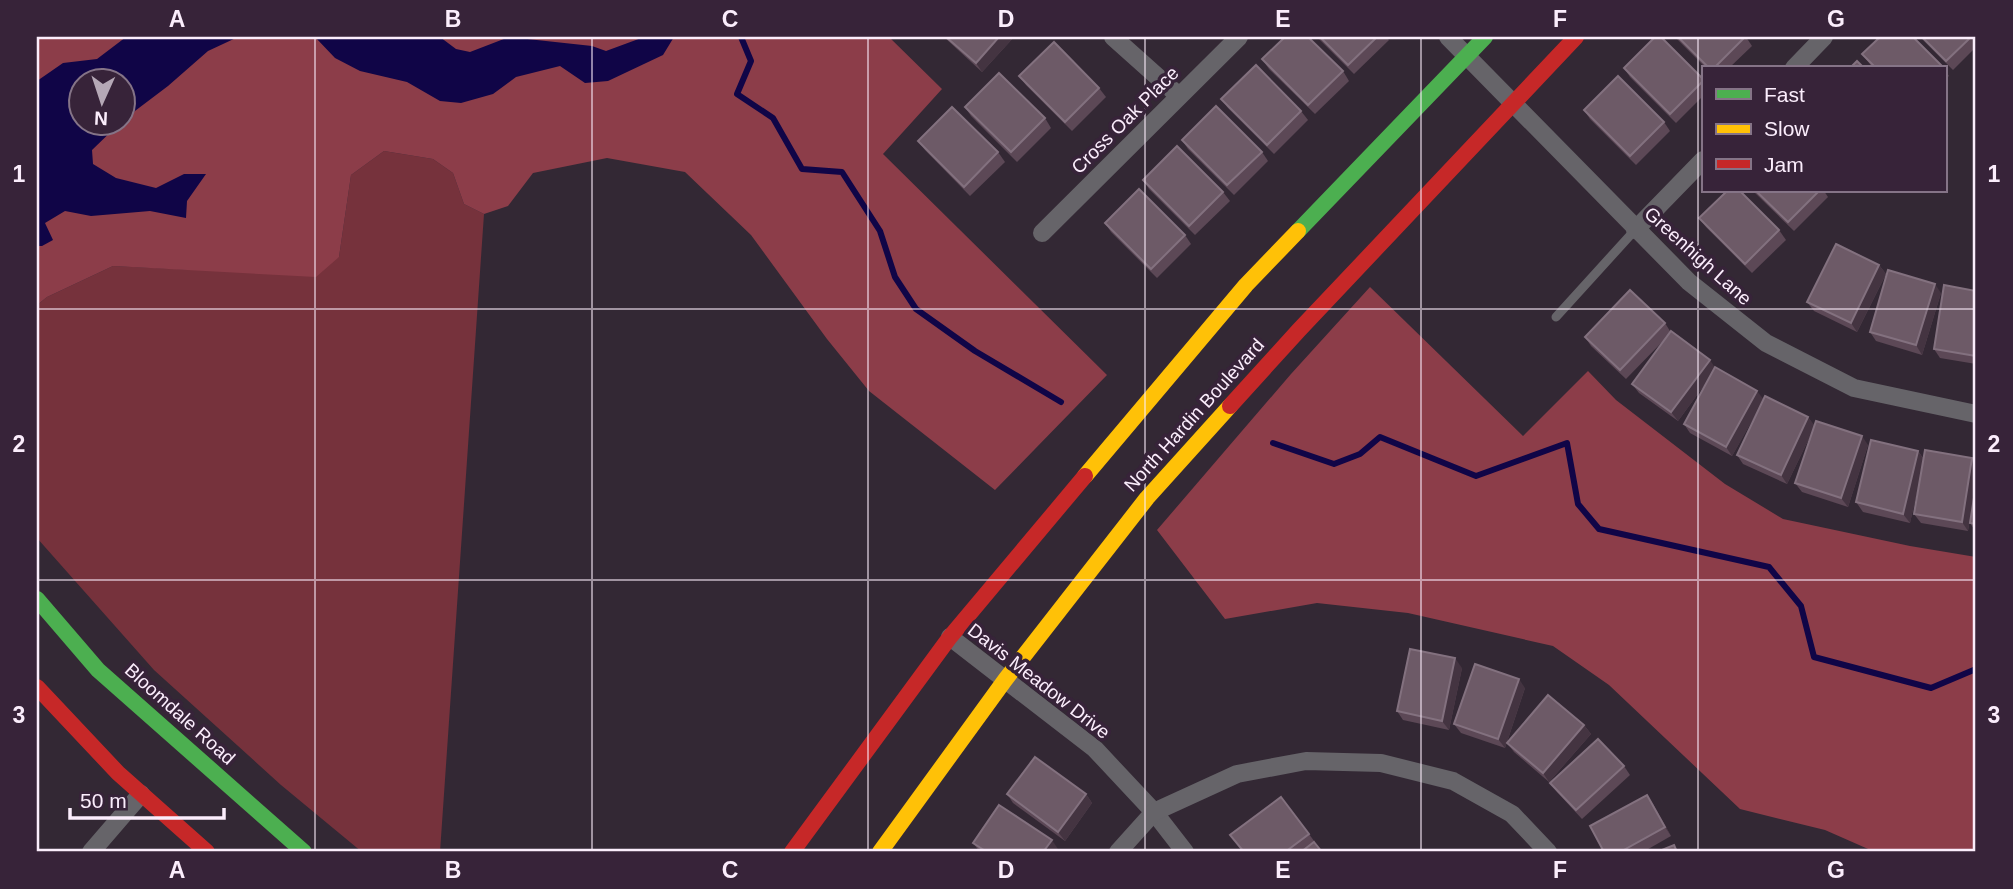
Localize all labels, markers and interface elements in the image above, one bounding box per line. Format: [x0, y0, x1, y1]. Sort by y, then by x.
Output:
text: A [169, 6, 185, 32]
text: B [445, 6, 461, 32]
text: C [722, 6, 738, 32]
text: D [998, 6, 1014, 32]
text: E [1275, 6, 1291, 32]
text: F [1553, 6, 1567, 32]
text: G [1827, 6, 1845, 32]
street label: Cross Oak Place [1067, 62, 1183, 178]
north arrow [66, 66, 136, 136]
legend [1702, 66, 1946, 192]
text: Fast [1764, 83, 1805, 106]
text: N [94, 108, 109, 129]
text: Slow [1764, 117, 1810, 140]
text: Jam [1764, 153, 1804, 176]
text: 1 [13, 161, 26, 187]
text: 1 [1988, 161, 2001, 187]
street label: Greenhigh Lane [1640, 203, 1756, 309]
street label: North Hardin Boulevard [1120, 334, 1268, 496]
text: 2 [13, 431, 25, 457]
text: 2 [1988, 431, 2000, 457]
street label: Davis Meadow Drive [964, 619, 1114, 743]
street label: Bloomdale Road [121, 659, 239, 769]
text: 3 [13, 702, 25, 728]
text: 3 [1988, 702, 2000, 728]
scale bar [70, 777, 224, 821]
text: 50 m [80, 789, 127, 812]
text: A [169, 857, 185, 883]
text: B [445, 857, 461, 883]
text: C [722, 857, 738, 883]
text: D [998, 857, 1014, 883]
text: E [1275, 857, 1291, 883]
text: F [1553, 857, 1567, 883]
text: G [1827, 857, 1845, 883]

